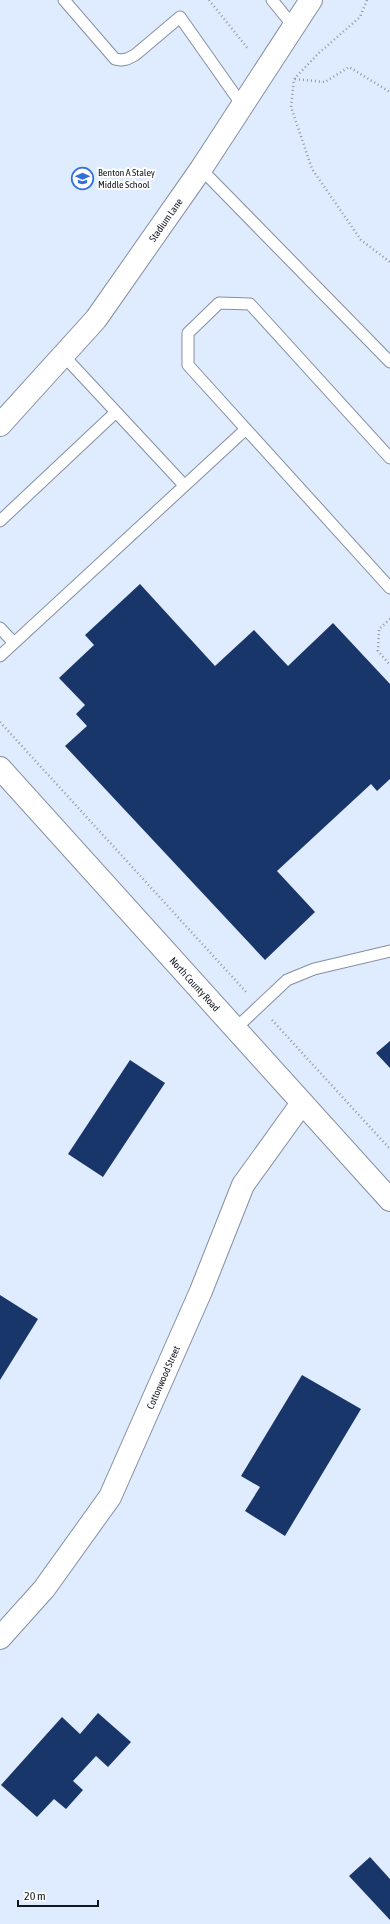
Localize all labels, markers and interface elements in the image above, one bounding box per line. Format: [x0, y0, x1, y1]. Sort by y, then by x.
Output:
school or university icon: Benton A Staley Middle School [69, 165, 95, 191]
place label: Benton A Staley Middle School [98, 167, 155, 190]
street label: Stadium Lane [147, 196, 185, 244]
street label: North County Road [167, 955, 222, 1014]
street label: Cottonwood Street [145, 1344, 182, 1411]
scale bar [18, 1882, 98, 1908]
text: 20 m [24, 1889, 46, 1903]

